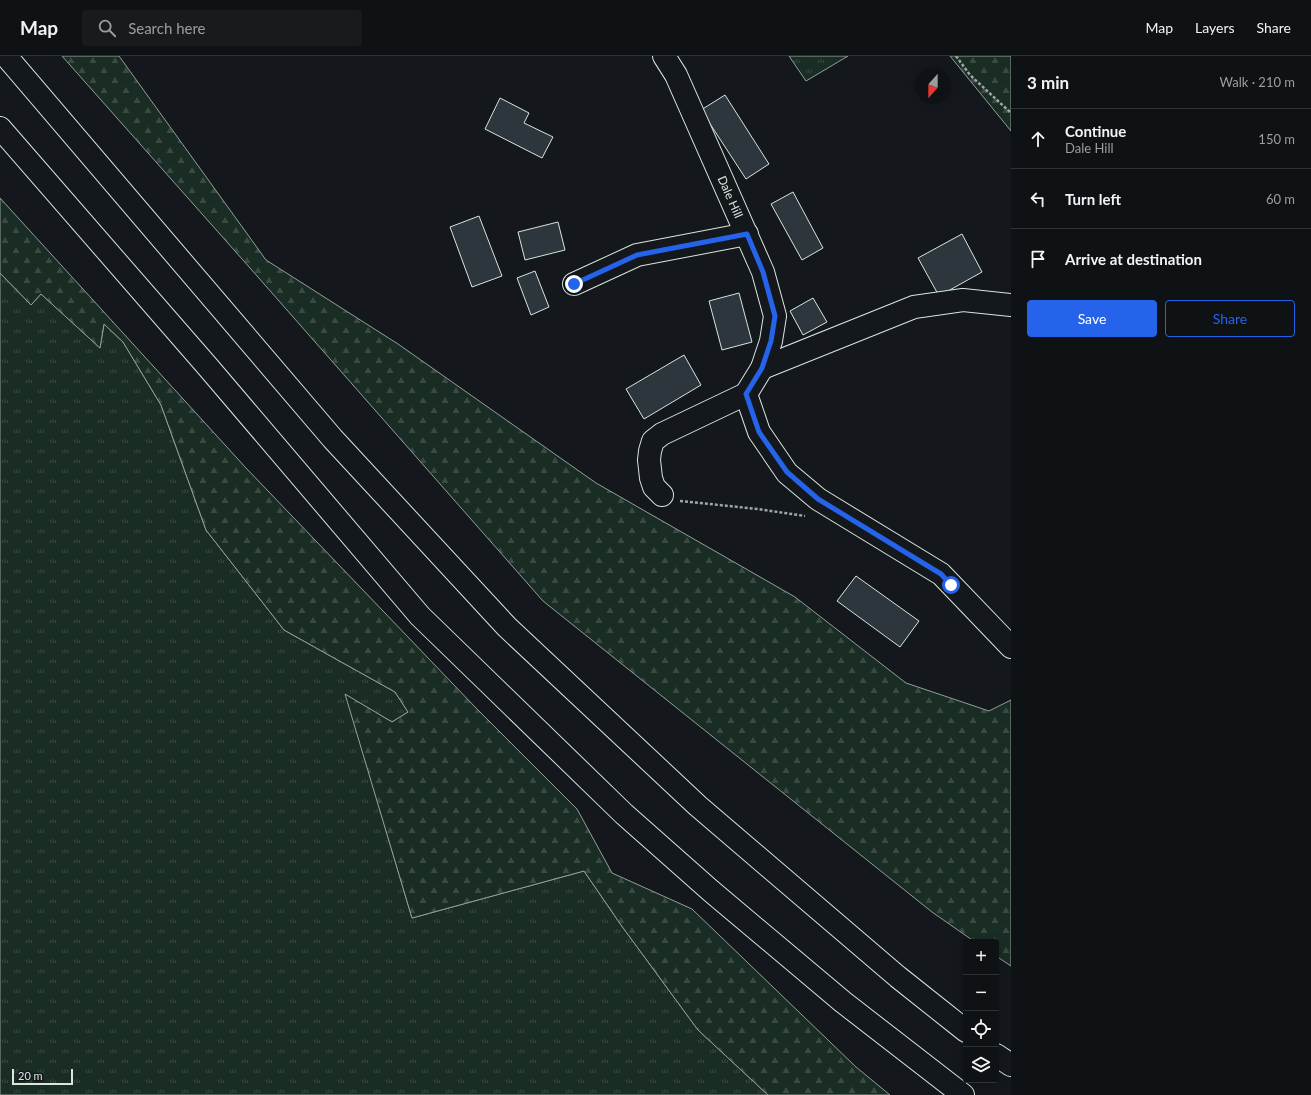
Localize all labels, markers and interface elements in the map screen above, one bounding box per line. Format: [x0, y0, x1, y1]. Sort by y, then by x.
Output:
search box [82, 10, 362, 46]
text: Map [20, 16, 58, 39]
icon: search [96, 17, 118, 39]
text: Search here [128, 19, 206, 37]
text: Map [1145, 19, 1173, 36]
text: Layers [1195, 19, 1235, 36]
text: Share [1257, 19, 1291, 36]
north arrow [915, 68, 951, 104]
text: 3 min [1027, 72, 1069, 93]
text: Walk · 210 m [1219, 74, 1295, 90]
text: Continue [1065, 122, 1126, 140]
icon: ahead [1027, 128, 1049, 150]
text: 150 m [1258, 131, 1295, 147]
text: Dale Hill [1065, 140, 1114, 156]
street label: Dale Hill [714, 173, 746, 220]
icon: left [1027, 188, 1049, 210]
text: Turn left [1065, 190, 1121, 208]
text: 60 m [1266, 191, 1295, 207]
icon: arrive [1027, 248, 1049, 270]
text: Arrive at destination [1065, 250, 1202, 268]
route end [565, 275, 583, 293]
button: Save [1027, 300, 1157, 337]
button: Share [1165, 300, 1295, 337]
route start [942, 576, 960, 594]
map controls [963, 939, 999, 1083]
button: + [963, 939, 999, 975]
button: − [963, 975, 999, 1011]
button: locate [963, 1011, 999, 1047]
button: layers [963, 1047, 999, 1083]
scale bar [12, 1067, 73, 1086]
text: 20 m [18, 1069, 43, 1082]

